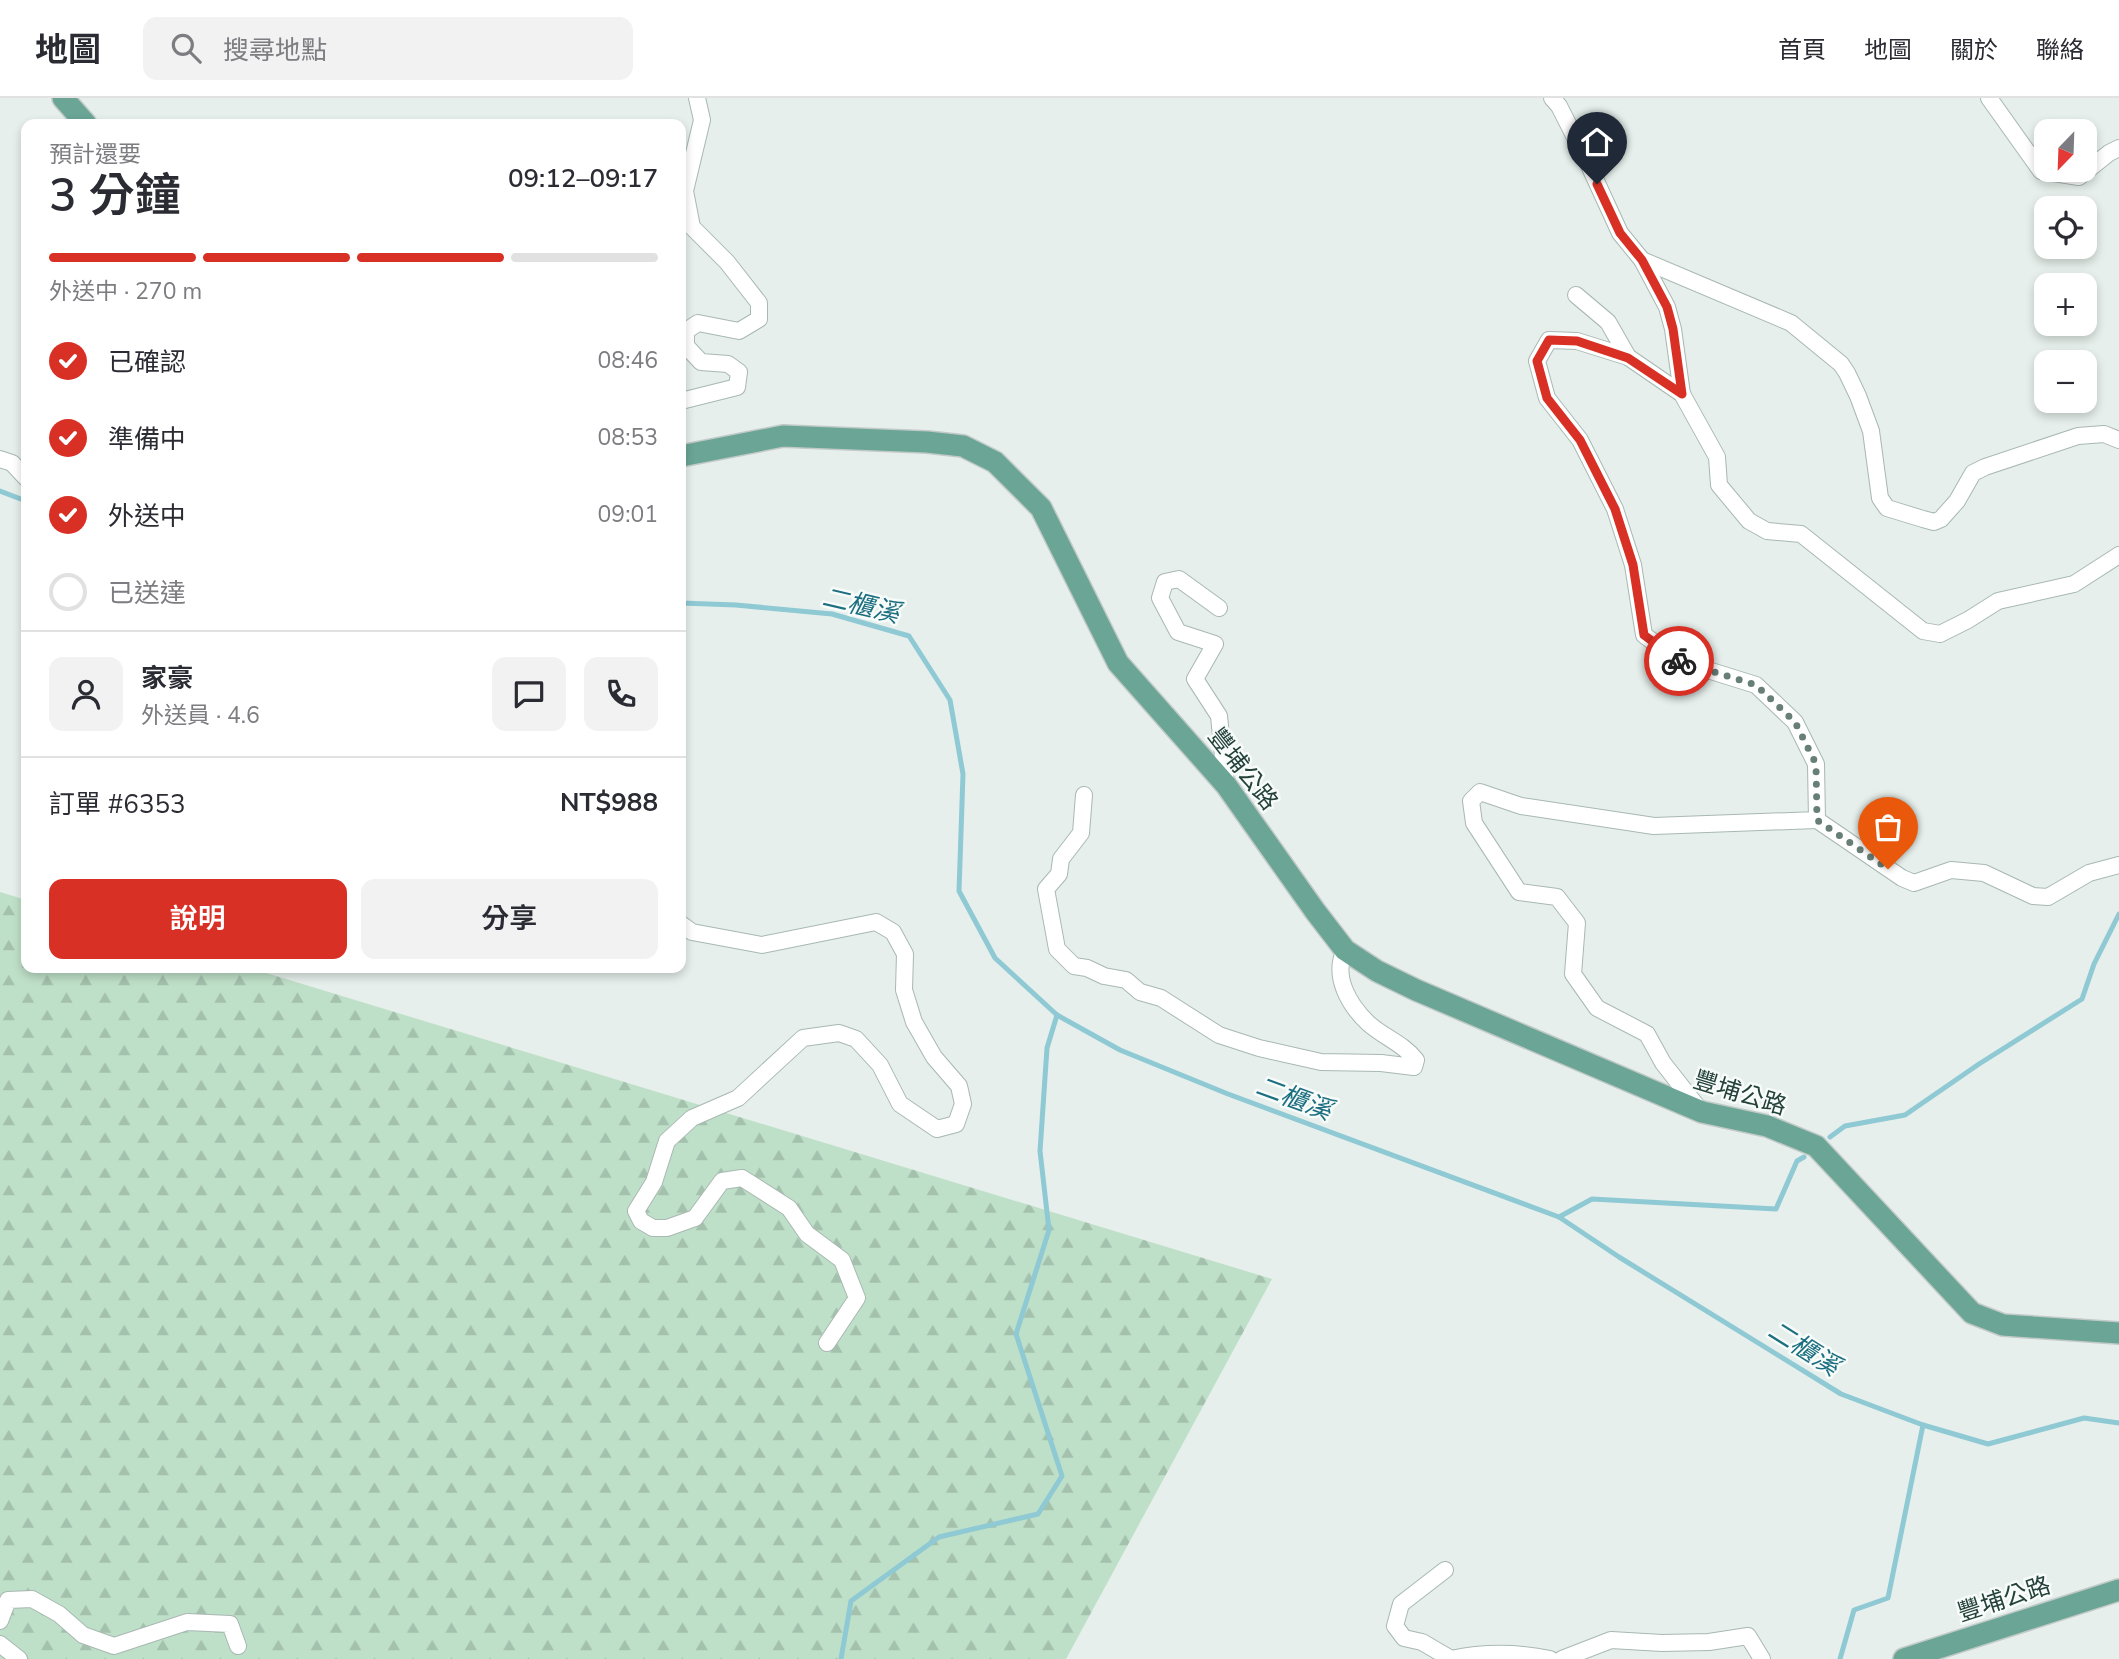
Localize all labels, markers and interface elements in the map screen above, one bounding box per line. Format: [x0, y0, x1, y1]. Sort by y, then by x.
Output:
search box [143, 17, 633, 80]
text: 地圖 [35, 28, 101, 73]
icon: search [167, 29, 205, 67]
text: 搜尋地點 [223, 33, 327, 68]
text: 首頁 [1778, 34, 1826, 66]
text: 地圖 [1864, 34, 1912, 66]
text: 關於 [1950, 34, 1998, 66]
text: 聯絡 [2036, 34, 2084, 66]
pin [1567, 112, 1627, 184]
north arrow [2034, 119, 2096, 182]
map controls [2034, 119, 2097, 413]
icon: home [1578, 123, 1616, 161]
text: 預計還要 [49, 139, 141, 170]
text: 09:12–09:17 [508, 161, 658, 196]
text: 3 分鐘 [49, 164, 181, 227]
button: locate [2034, 196, 2097, 259]
button: + [2034, 273, 2097, 336]
text: 外送中 · 270 m [49, 276, 202, 307]
icon: check [49, 342, 87, 380]
text: 已確認 [108, 345, 186, 380]
text: 08:46 [598, 345, 658, 376]
button: − [2034, 350, 2097, 413]
icon: check [49, 419, 87, 457]
text: 準備中 [108, 422, 186, 457]
text: 08:53 [598, 422, 658, 453]
icon: check [49, 496, 87, 534]
text: 外送中 [108, 499, 186, 534]
text: 09:01 [598, 499, 658, 530]
text: 已送達 [108, 576, 186, 611]
water label: 二櫃溪 [819, 580, 907, 632]
courier [1644, 626, 1714, 696]
icon: bike [1660, 642, 1698, 680]
button: person [49, 657, 123, 731]
button: chat [492, 657, 566, 731]
button: phone [584, 657, 658, 731]
text: 家豪 [141, 661, 193, 696]
text: 外送員 · 4.6 [141, 700, 260, 731]
street label: 豐埔公路 [1201, 721, 1285, 817]
text: NT$988 [560, 785, 658, 820]
text: 訂單 #6353 [49, 787, 186, 822]
pin [1858, 797, 1918, 869]
icon: bag [1869, 808, 1907, 846]
button: 說明 [49, 879, 347, 959]
button: 分享 [361, 879, 658, 959]
street label: 豐埔公路 [1689, 1064, 1791, 1122]
water label: 二櫃溪 [1251, 1069, 1340, 1130]
water label: 二櫃溪 [1761, 1313, 1849, 1386]
street label: 豐埔公路 [1953, 1569, 2055, 1629]

